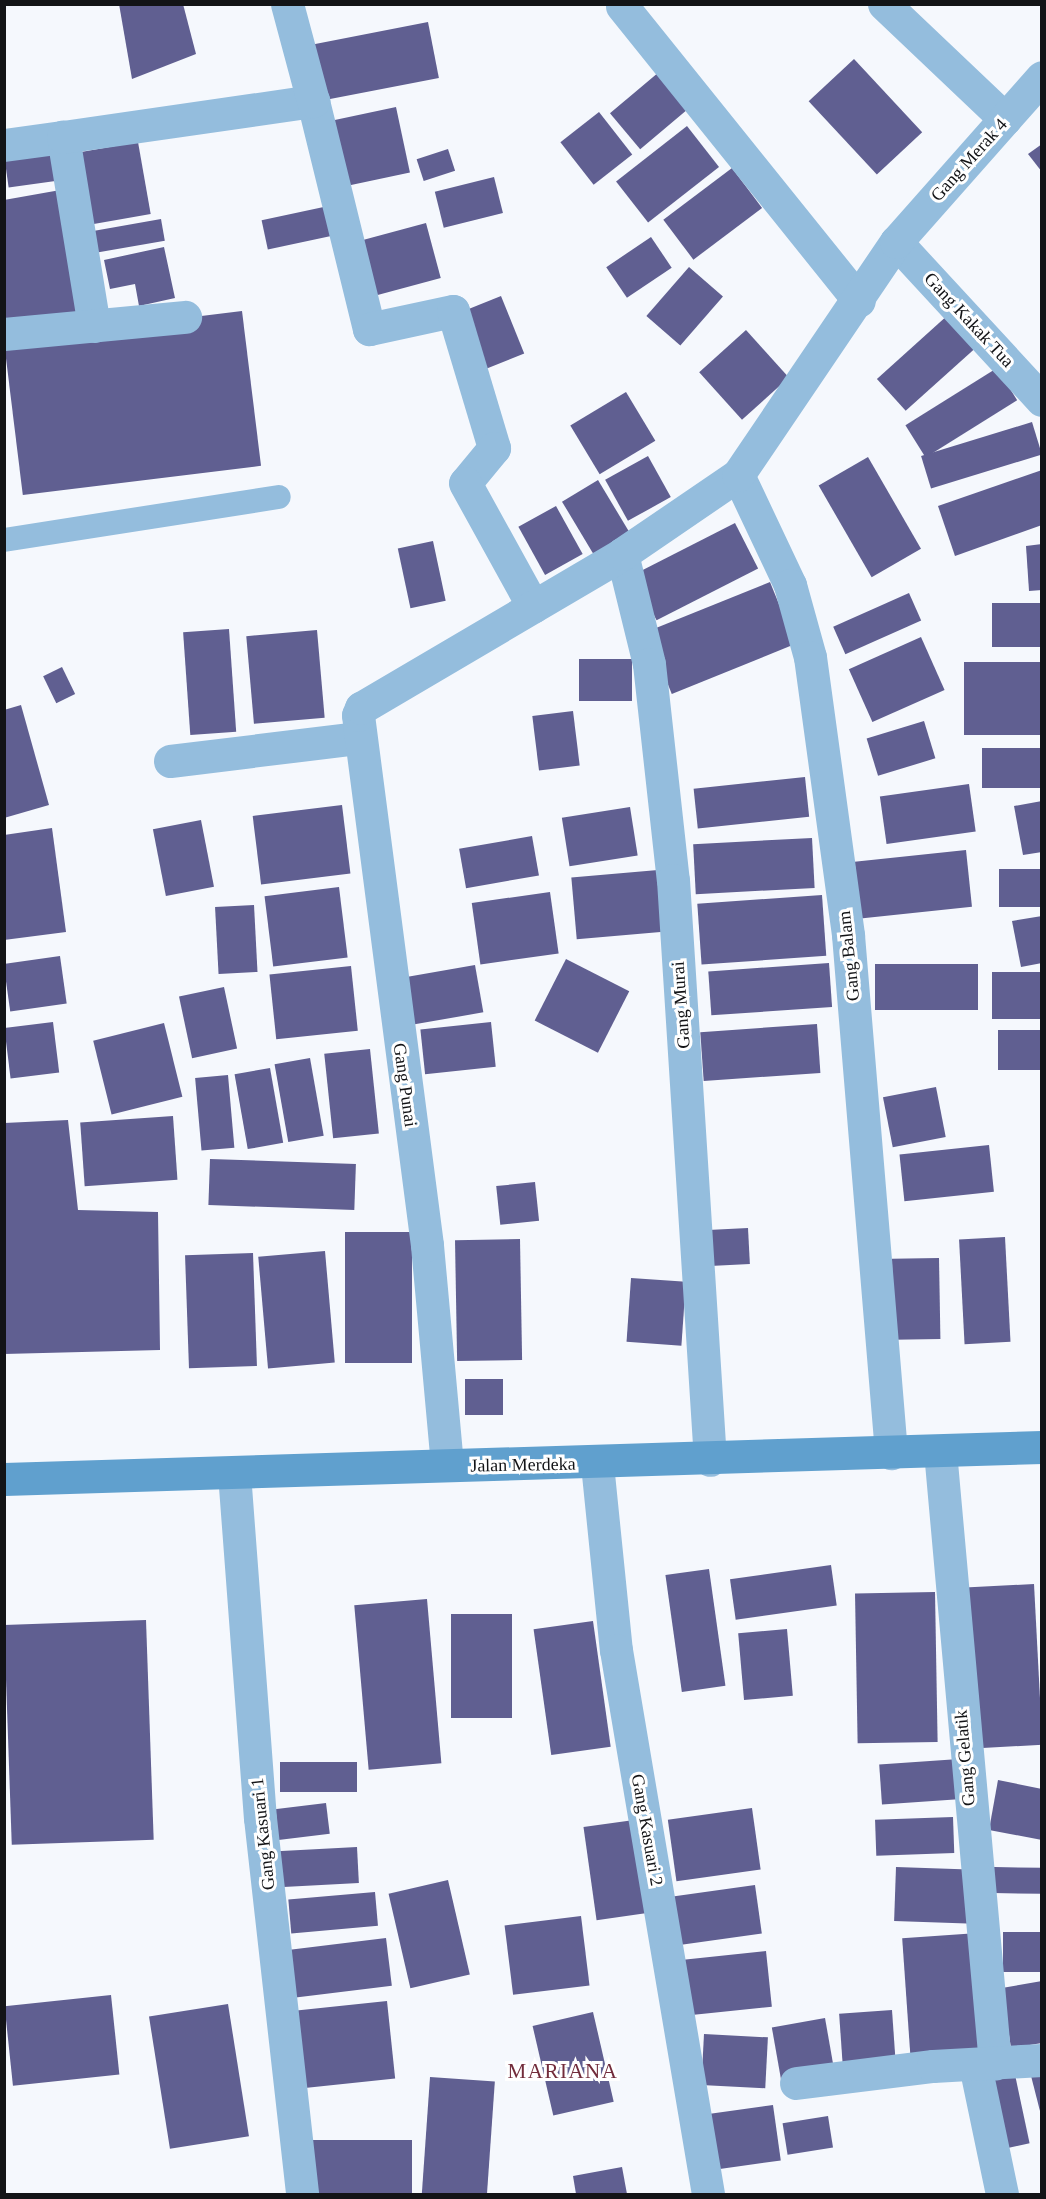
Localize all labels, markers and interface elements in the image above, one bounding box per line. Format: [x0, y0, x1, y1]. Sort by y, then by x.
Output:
street label: Gang Merak 4 [926, 114, 1012, 206]
street label: Gang Kakak Tua [919, 268, 1019, 372]
street label: Gang Balam [834, 910, 864, 1002]
street label: Gang Murai [667, 961, 695, 1049]
street label: Gang Punai [388, 1042, 422, 1128]
street label: Jalan Merdeka [470, 1453, 576, 1477]
street label: Gang Gelatik [950, 1709, 980, 1807]
street label: Gang Kasuari 2 [627, 1772, 667, 1888]
street label: Gang Kasuari 1 [246, 1777, 280, 1891]
district label: MARIANA [508, 2058, 618, 2084]

